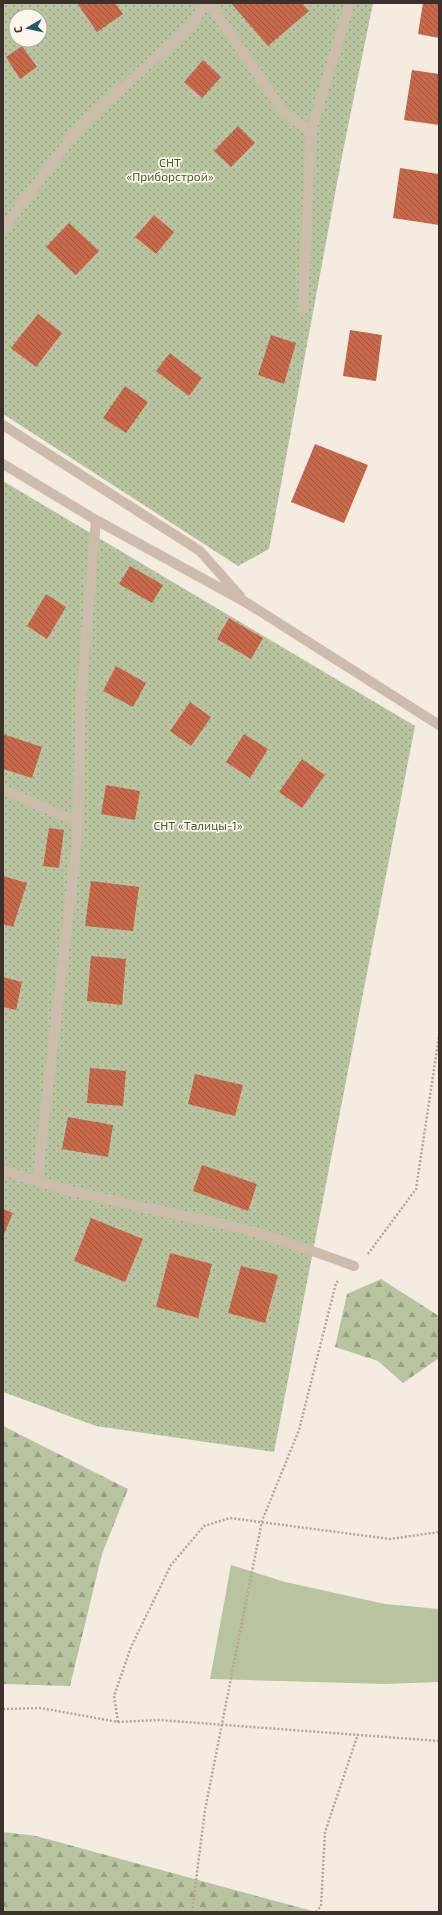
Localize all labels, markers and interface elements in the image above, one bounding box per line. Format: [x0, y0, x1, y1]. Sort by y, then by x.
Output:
north arrow [8, 8, 48, 48]
text: С [11, 25, 25, 34]
park label: СНТ «Приборстрой» [126, 155, 214, 183]
park label: СНТ «Талицы-1» [153, 818, 243, 832]

